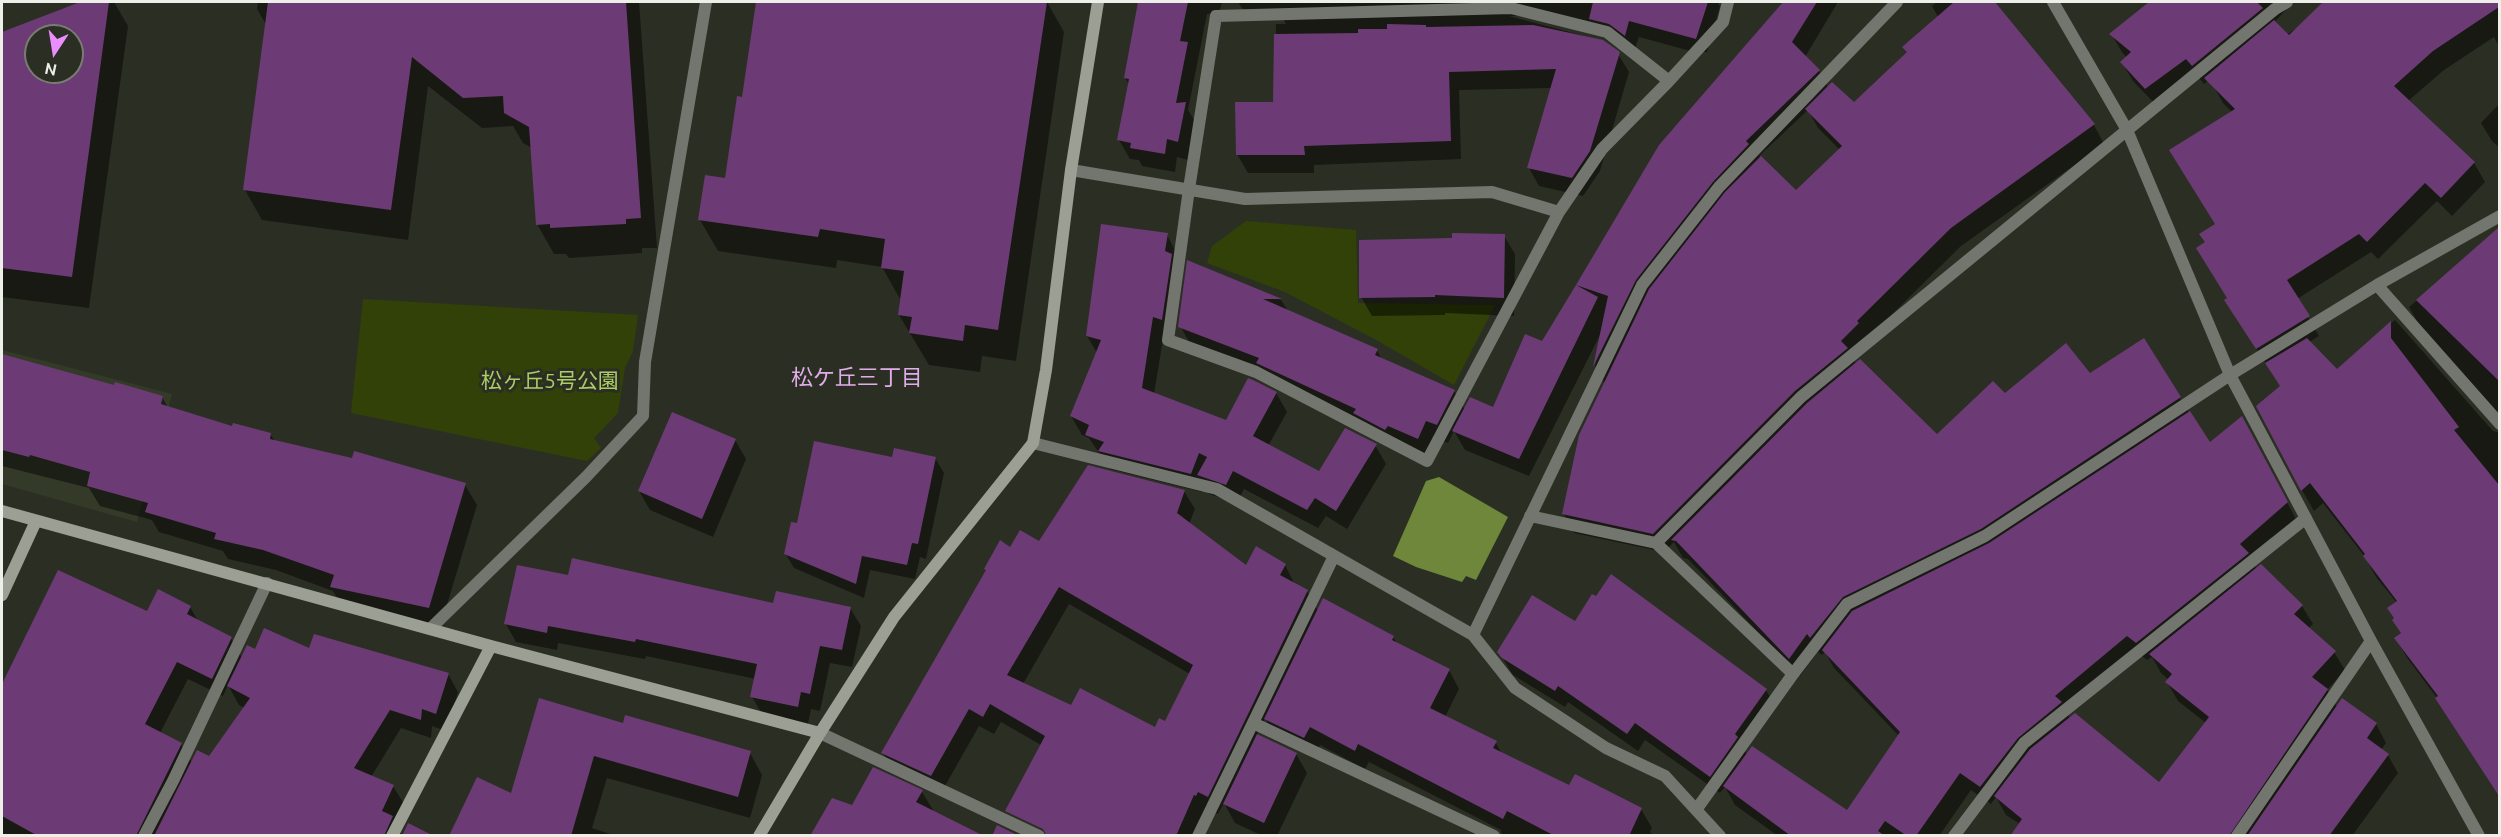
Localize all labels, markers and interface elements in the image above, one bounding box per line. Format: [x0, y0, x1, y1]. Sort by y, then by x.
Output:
north arrow [24, 24, 84, 84]
text: N [43, 60, 58, 80]
district label: 松ケ丘三丁目 [791, 365, 923, 391]
park label: 松ヶ丘5号公園 [481, 368, 619, 394]

